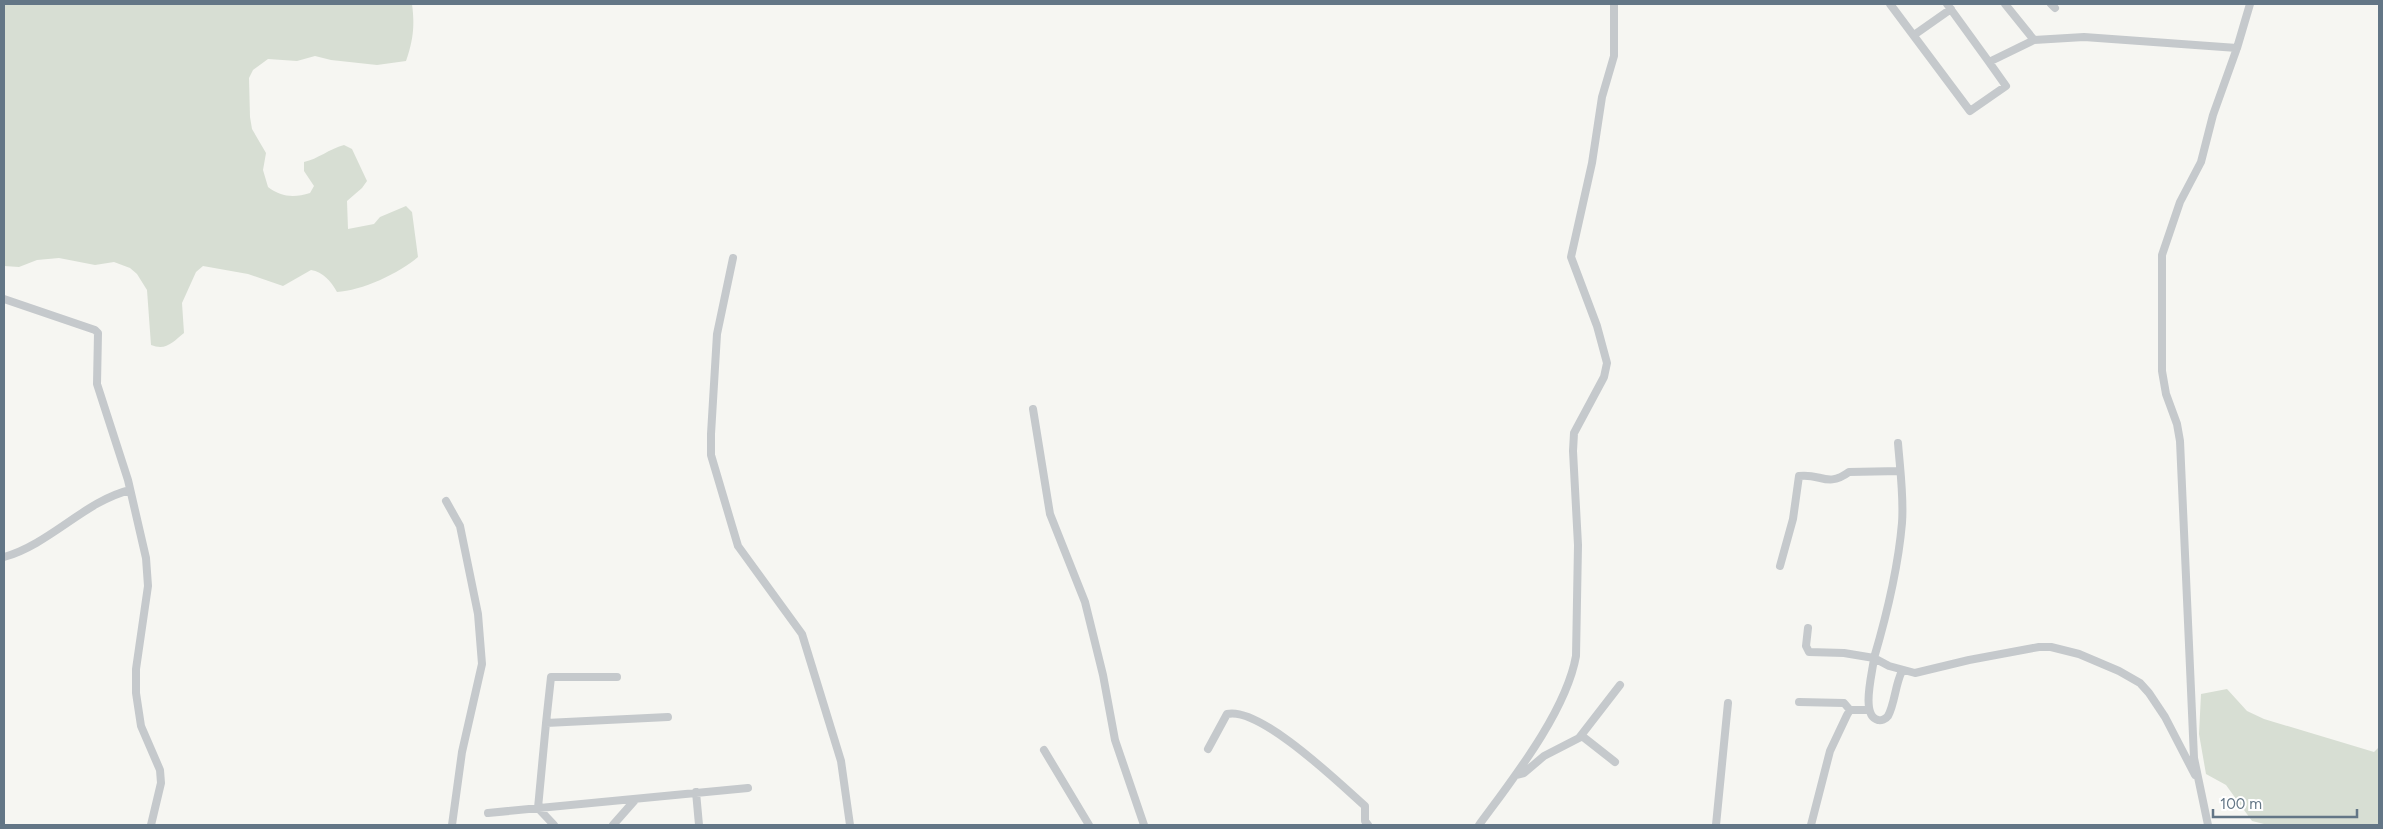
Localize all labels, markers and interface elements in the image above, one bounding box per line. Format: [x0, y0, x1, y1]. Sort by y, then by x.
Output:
scale bar [2213, 786, 2357, 818]
text: 100 m [2220, 795, 2262, 813]

